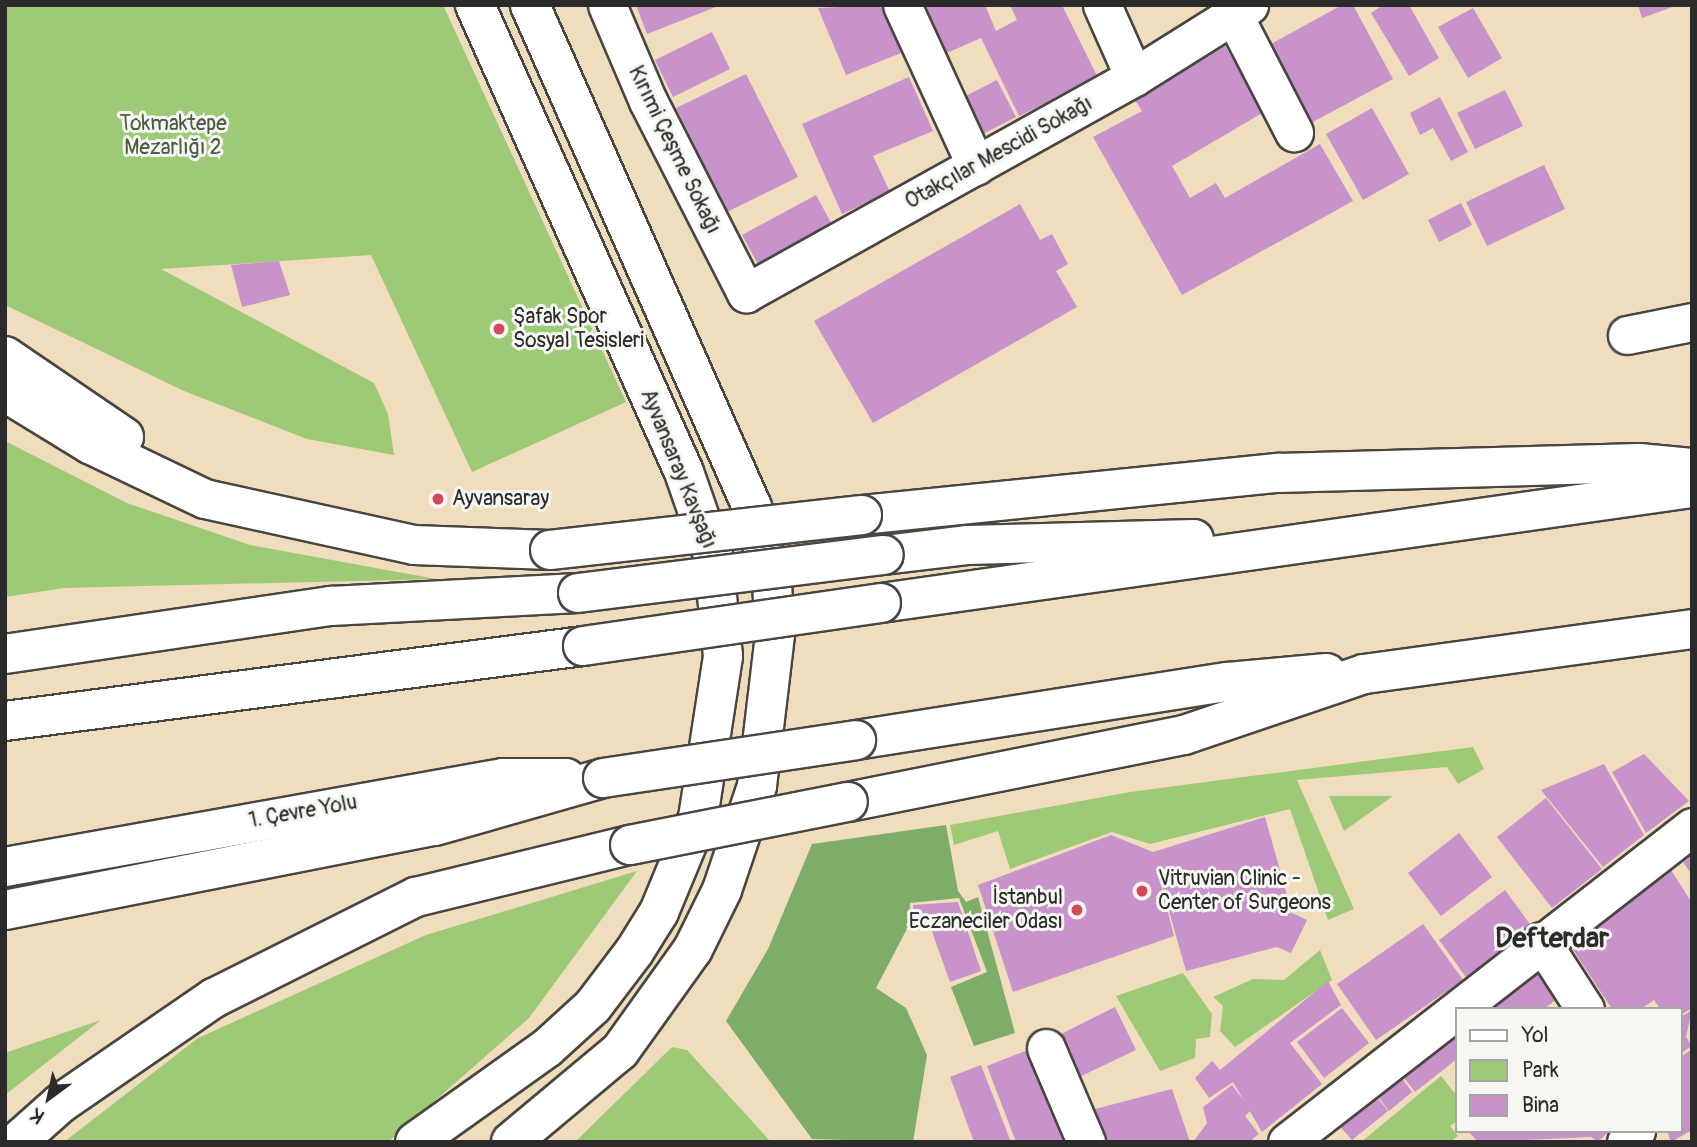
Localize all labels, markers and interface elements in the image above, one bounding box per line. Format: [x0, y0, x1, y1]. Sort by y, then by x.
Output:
street label: Kırımi Çeşme Sokağı [622, 62, 726, 238]
street label: Otakçılar Mescidi Sokağı [901, 91, 1097, 215]
park label: Tokmaktepe Mezarlığı 2 [120, 111, 226, 161]
place label: Şafak Spor Sosyal Tesisleri [513, 304, 644, 354]
marker: Şafak Spor Sosyal Tesisleri [491, 321, 507, 337]
street label: Ayvansaray Kavşağı [635, 386, 721, 552]
place label: Ayvansaray [452, 486, 549, 512]
marker: Ayvansaray [430, 491, 446, 507]
street label: 1. Çevre Yolu [247, 790, 359, 834]
place label: Vitruvian Clinic - Center of Surgeons [1158, 866, 1331, 916]
marker: Vitruvian Clinic - Center of Surgeons [1132, 881, 1152, 901]
place label: İstanbul Eczaneciler Odası [909, 885, 1063, 935]
marker: İstanbul Eczaneciler Odası [1069, 902, 1085, 918]
district label: Defterdar [1495, 922, 1609, 956]
legend [1456, 1007, 1683, 1133]
text: Yol [1522, 1022, 1549, 1049]
text: Park [1522, 1057, 1559, 1084]
north arrow [14, 1063, 84, 1133]
text: Bina [1522, 1092, 1559, 1119]
text: K [26, 1102, 49, 1129]

